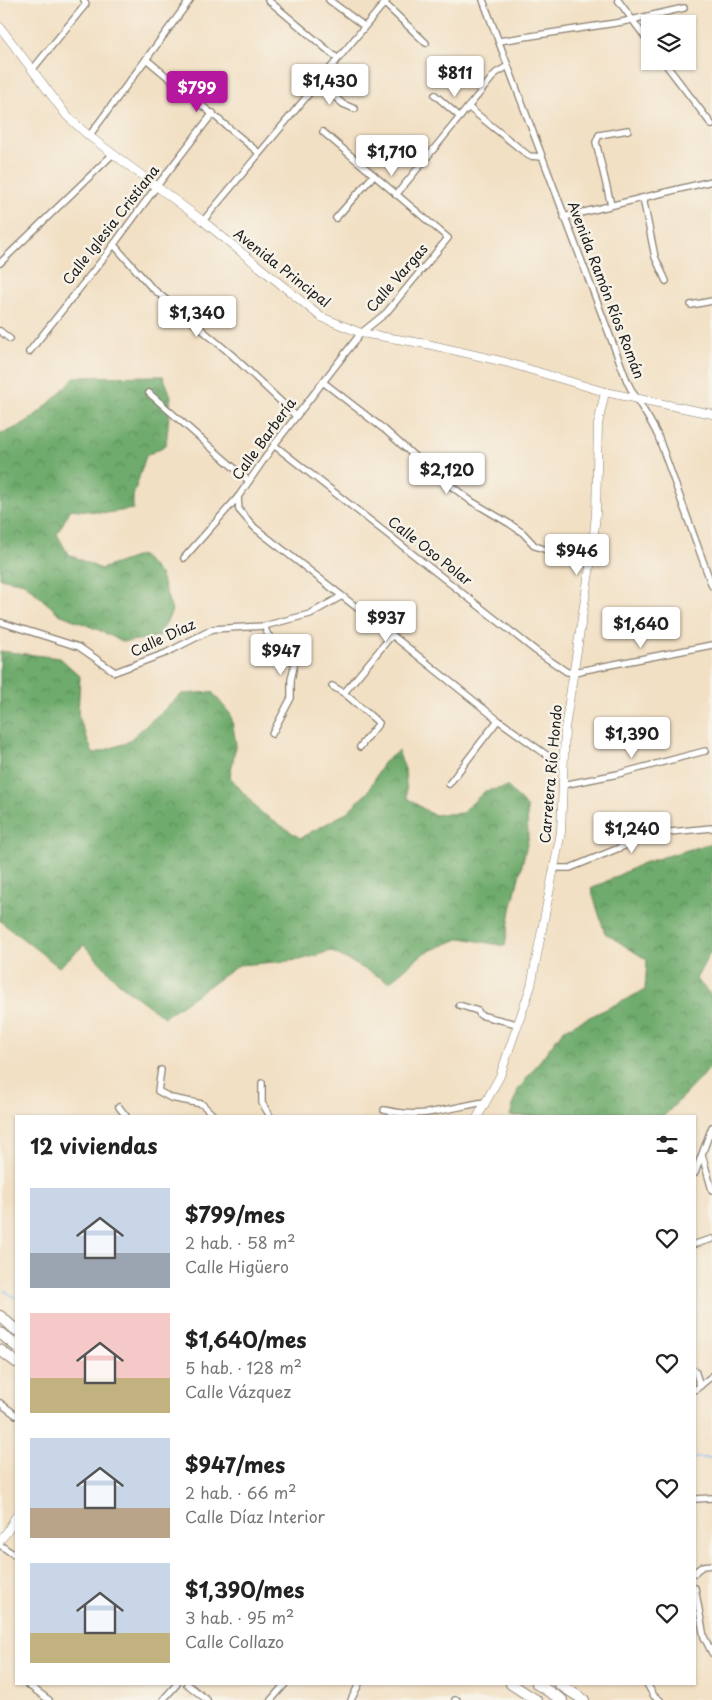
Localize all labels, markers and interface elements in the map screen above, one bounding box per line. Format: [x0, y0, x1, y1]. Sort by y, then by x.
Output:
map controls [641, 15, 696, 70]
button: layers [641, 15, 696, 70]
pin: $811 [425, 56, 485, 98]
text: $811 [438, 60, 472, 84]
pin: $1,430 [289, 64, 371, 106]
text: $1,430 [302, 68, 358, 92]
pin: $799 [167, 70, 227, 113]
text: $799 [178, 75, 216, 99]
pin: $1,710 [351, 134, 433, 177]
text: $1,710 [367, 139, 417, 163]
street label: Calle Iglesia Cristiana [57, 160, 164, 289]
street label: Avenida Ramón Ríos Román [563, 198, 650, 382]
street label: Avenida Principal [229, 223, 335, 312]
street label: Calle Vargas [361, 239, 432, 317]
pin: $1,340 [156, 296, 238, 338]
text: $1,340 [169, 300, 225, 324]
street label: Calle Barbería [227, 393, 301, 484]
pin: $2,120 [406, 452, 488, 495]
text: $2,120 [420, 457, 474, 481]
street label: Calle Oso Polar [384, 511, 477, 591]
pin: $946 [547, 534, 607, 576]
text: $946 [556, 538, 598, 562]
pin: $937 [356, 600, 416, 643]
text: $937 [367, 605, 405, 629]
pin: $1,640 [600, 606, 682, 649]
text: $1,640 [613, 611, 669, 635]
street label: Calle Díaz [127, 613, 199, 662]
pin: $947 [251, 634, 311, 676]
text: $947 [262, 638, 300, 662]
street label: Carretera Río Hondo [534, 703, 567, 844]
pin: $1,390 [591, 716, 673, 759]
text: $1,390 [605, 721, 659, 745]
pin: $1,240 [591, 812, 673, 854]
text: $1,240 [604, 816, 660, 840]
text: 12 viviendas [30, 1129, 158, 1161]
icon: filters [653, 1131, 681, 1159]
text: $799/mes [185, 1198, 285, 1230]
icon: home [70, 1208, 130, 1268]
icon: heart [653, 1224, 681, 1252]
text: 2 hab. · 58 m² [185, 1230, 296, 1254]
text: Calle Higüero [185, 1254, 289, 1278]
text: $1,640/mes [185, 1323, 307, 1355]
icon: home [70, 1333, 130, 1393]
icon: heart [653, 1349, 681, 1377]
text: 5 hab. · 128 m² [185, 1355, 302, 1379]
text: Calle Vázquez [185, 1379, 291, 1403]
text: $947/mes [185, 1448, 285, 1480]
icon: home [70, 1458, 130, 1518]
icon: heart [653, 1474, 681, 1502]
text: 2 hab. · 66 m² [185, 1480, 297, 1504]
text: Calle Díaz Interior [185, 1504, 325, 1528]
text: $1,390/mes [185, 1573, 305, 1605]
icon: home [70, 1583, 130, 1643]
icon: heart [653, 1599, 681, 1627]
text: 3 hab. · 95 m² [185, 1605, 294, 1629]
text: Calle Collazo [185, 1629, 284, 1653]

